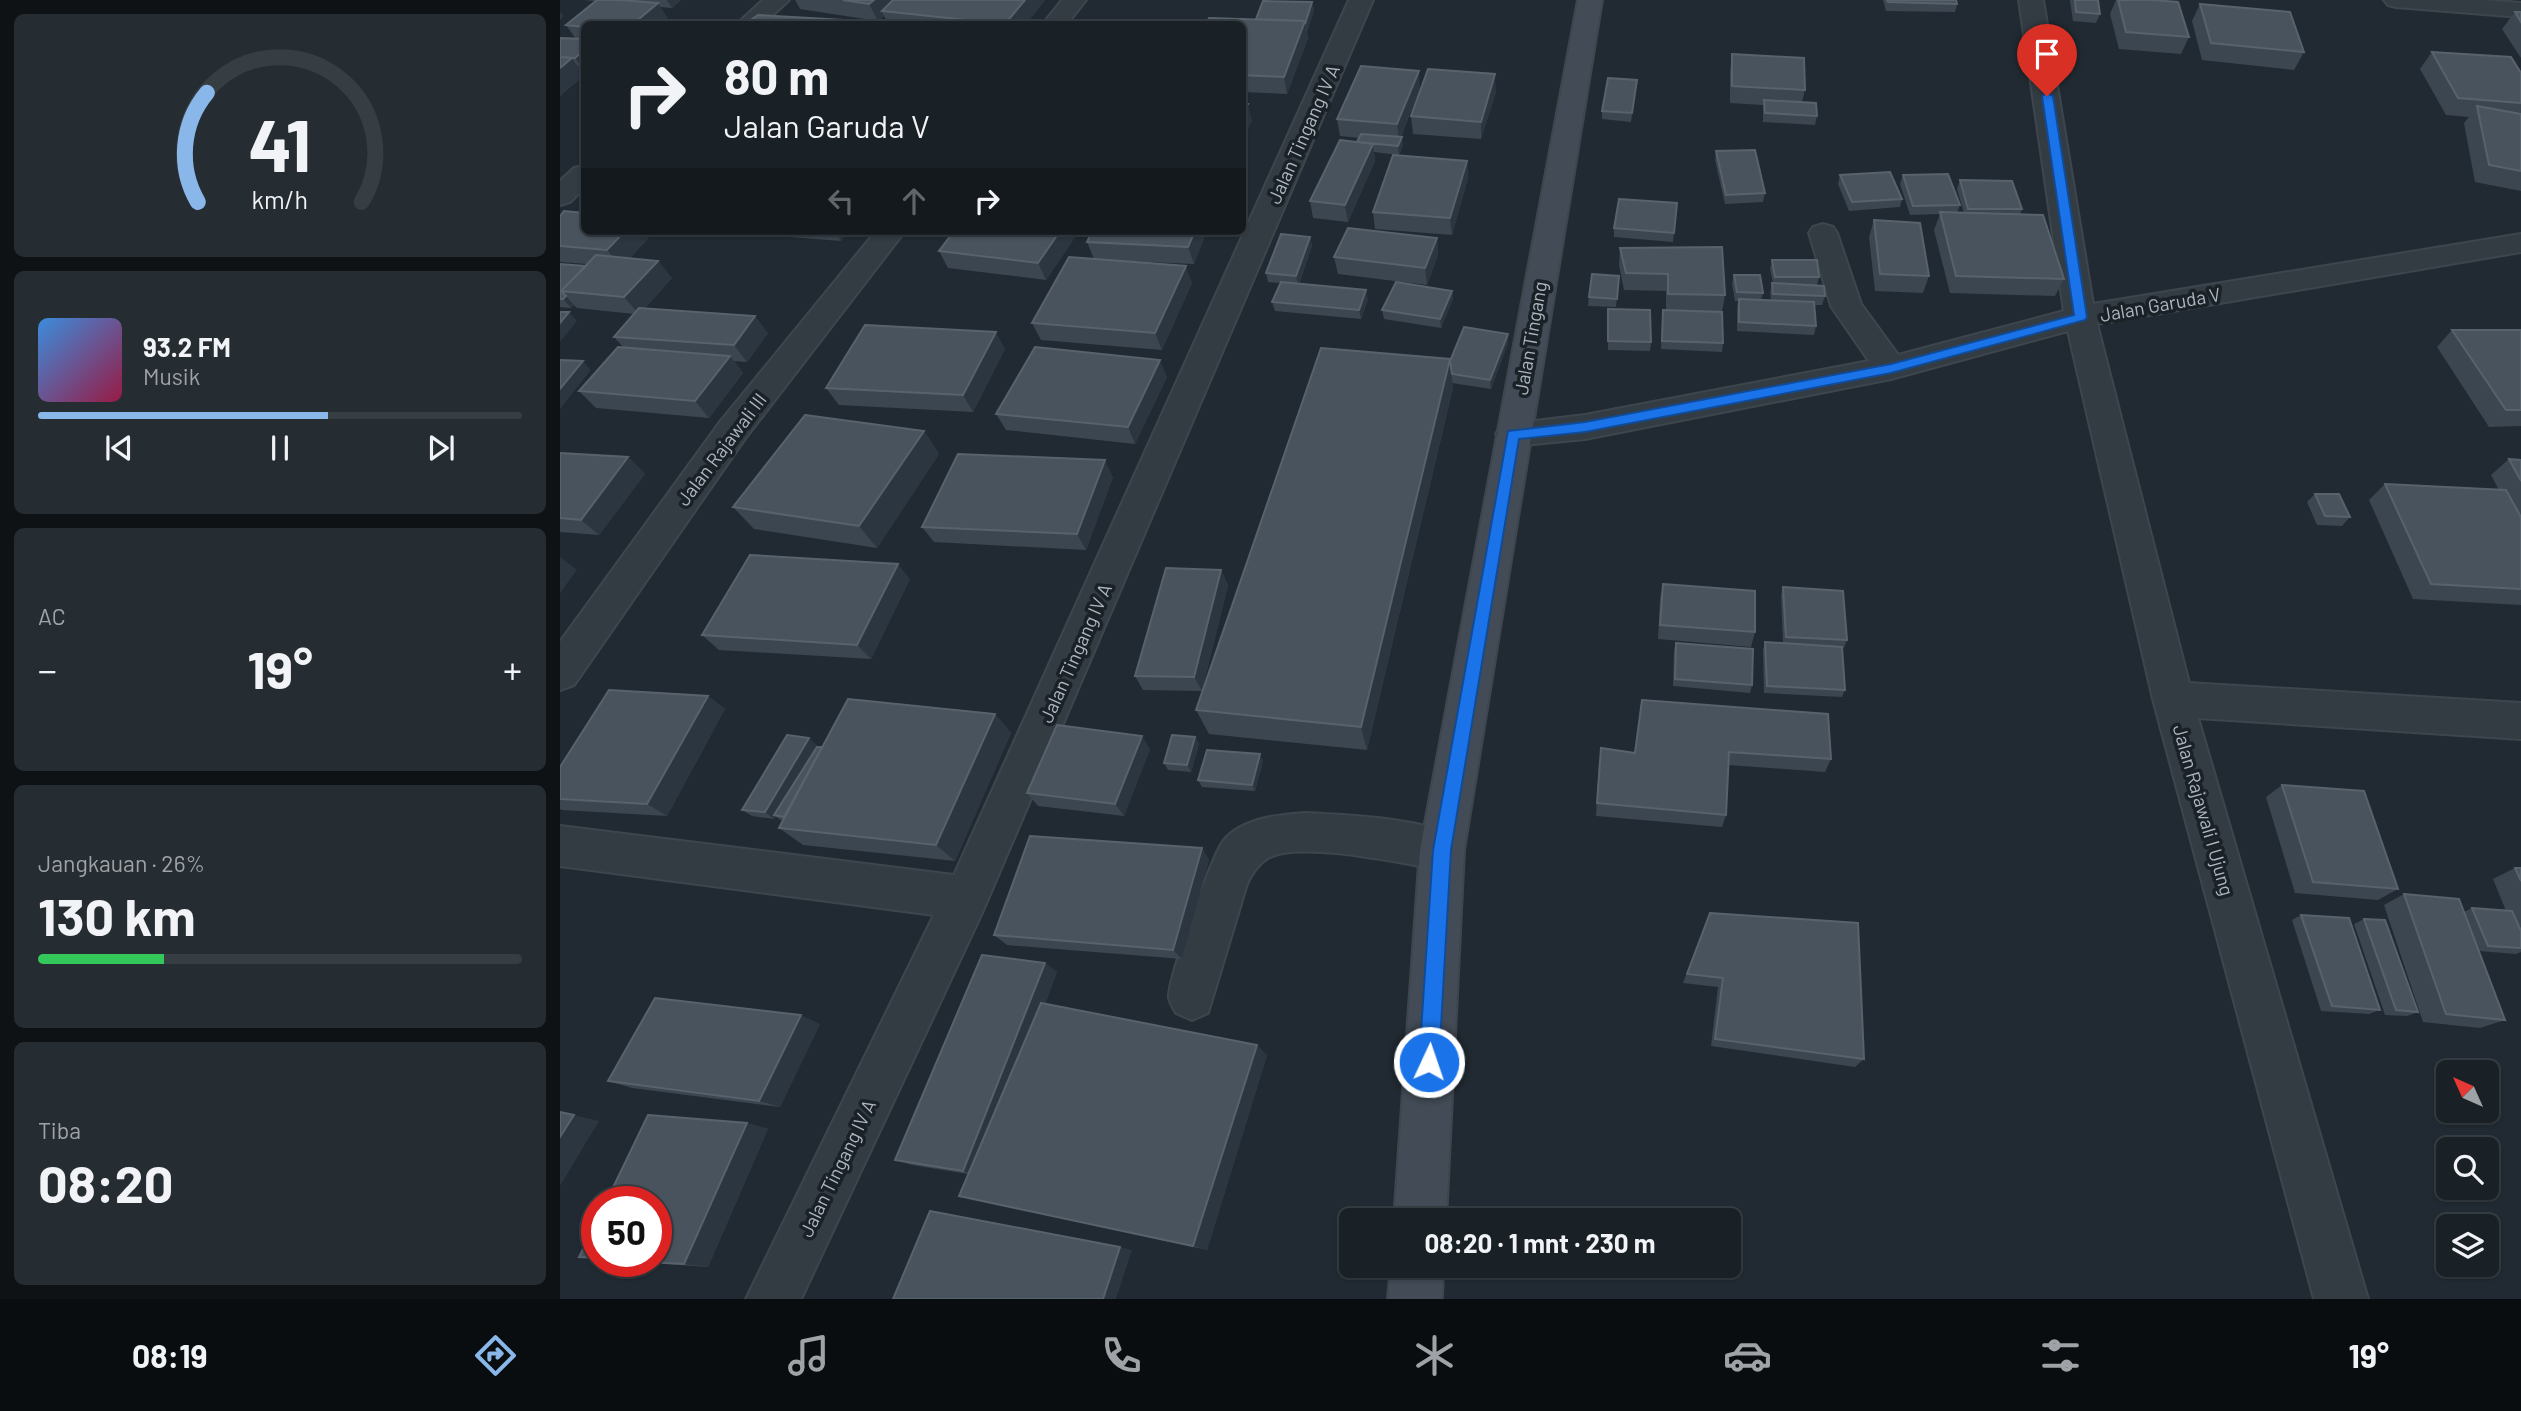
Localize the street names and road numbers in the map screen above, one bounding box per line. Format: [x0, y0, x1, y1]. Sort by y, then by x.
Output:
street label: Jalan Tingang IV A [1262, 61, 1344, 207]
street label: Jalan Tingang [1509, 280, 1551, 396]
street label: Jalan Garuda V [2098, 282, 2222, 326]
street label: Jalan Rajawali III [671, 388, 771, 510]
street label: Jalan Tingang IV A [1034, 580, 1116, 726]
street label: Jalan Rajawali I Ujung [2169, 722, 2239, 898]
street label: Jalan Tingang IV A [794, 1096, 880, 1240]

